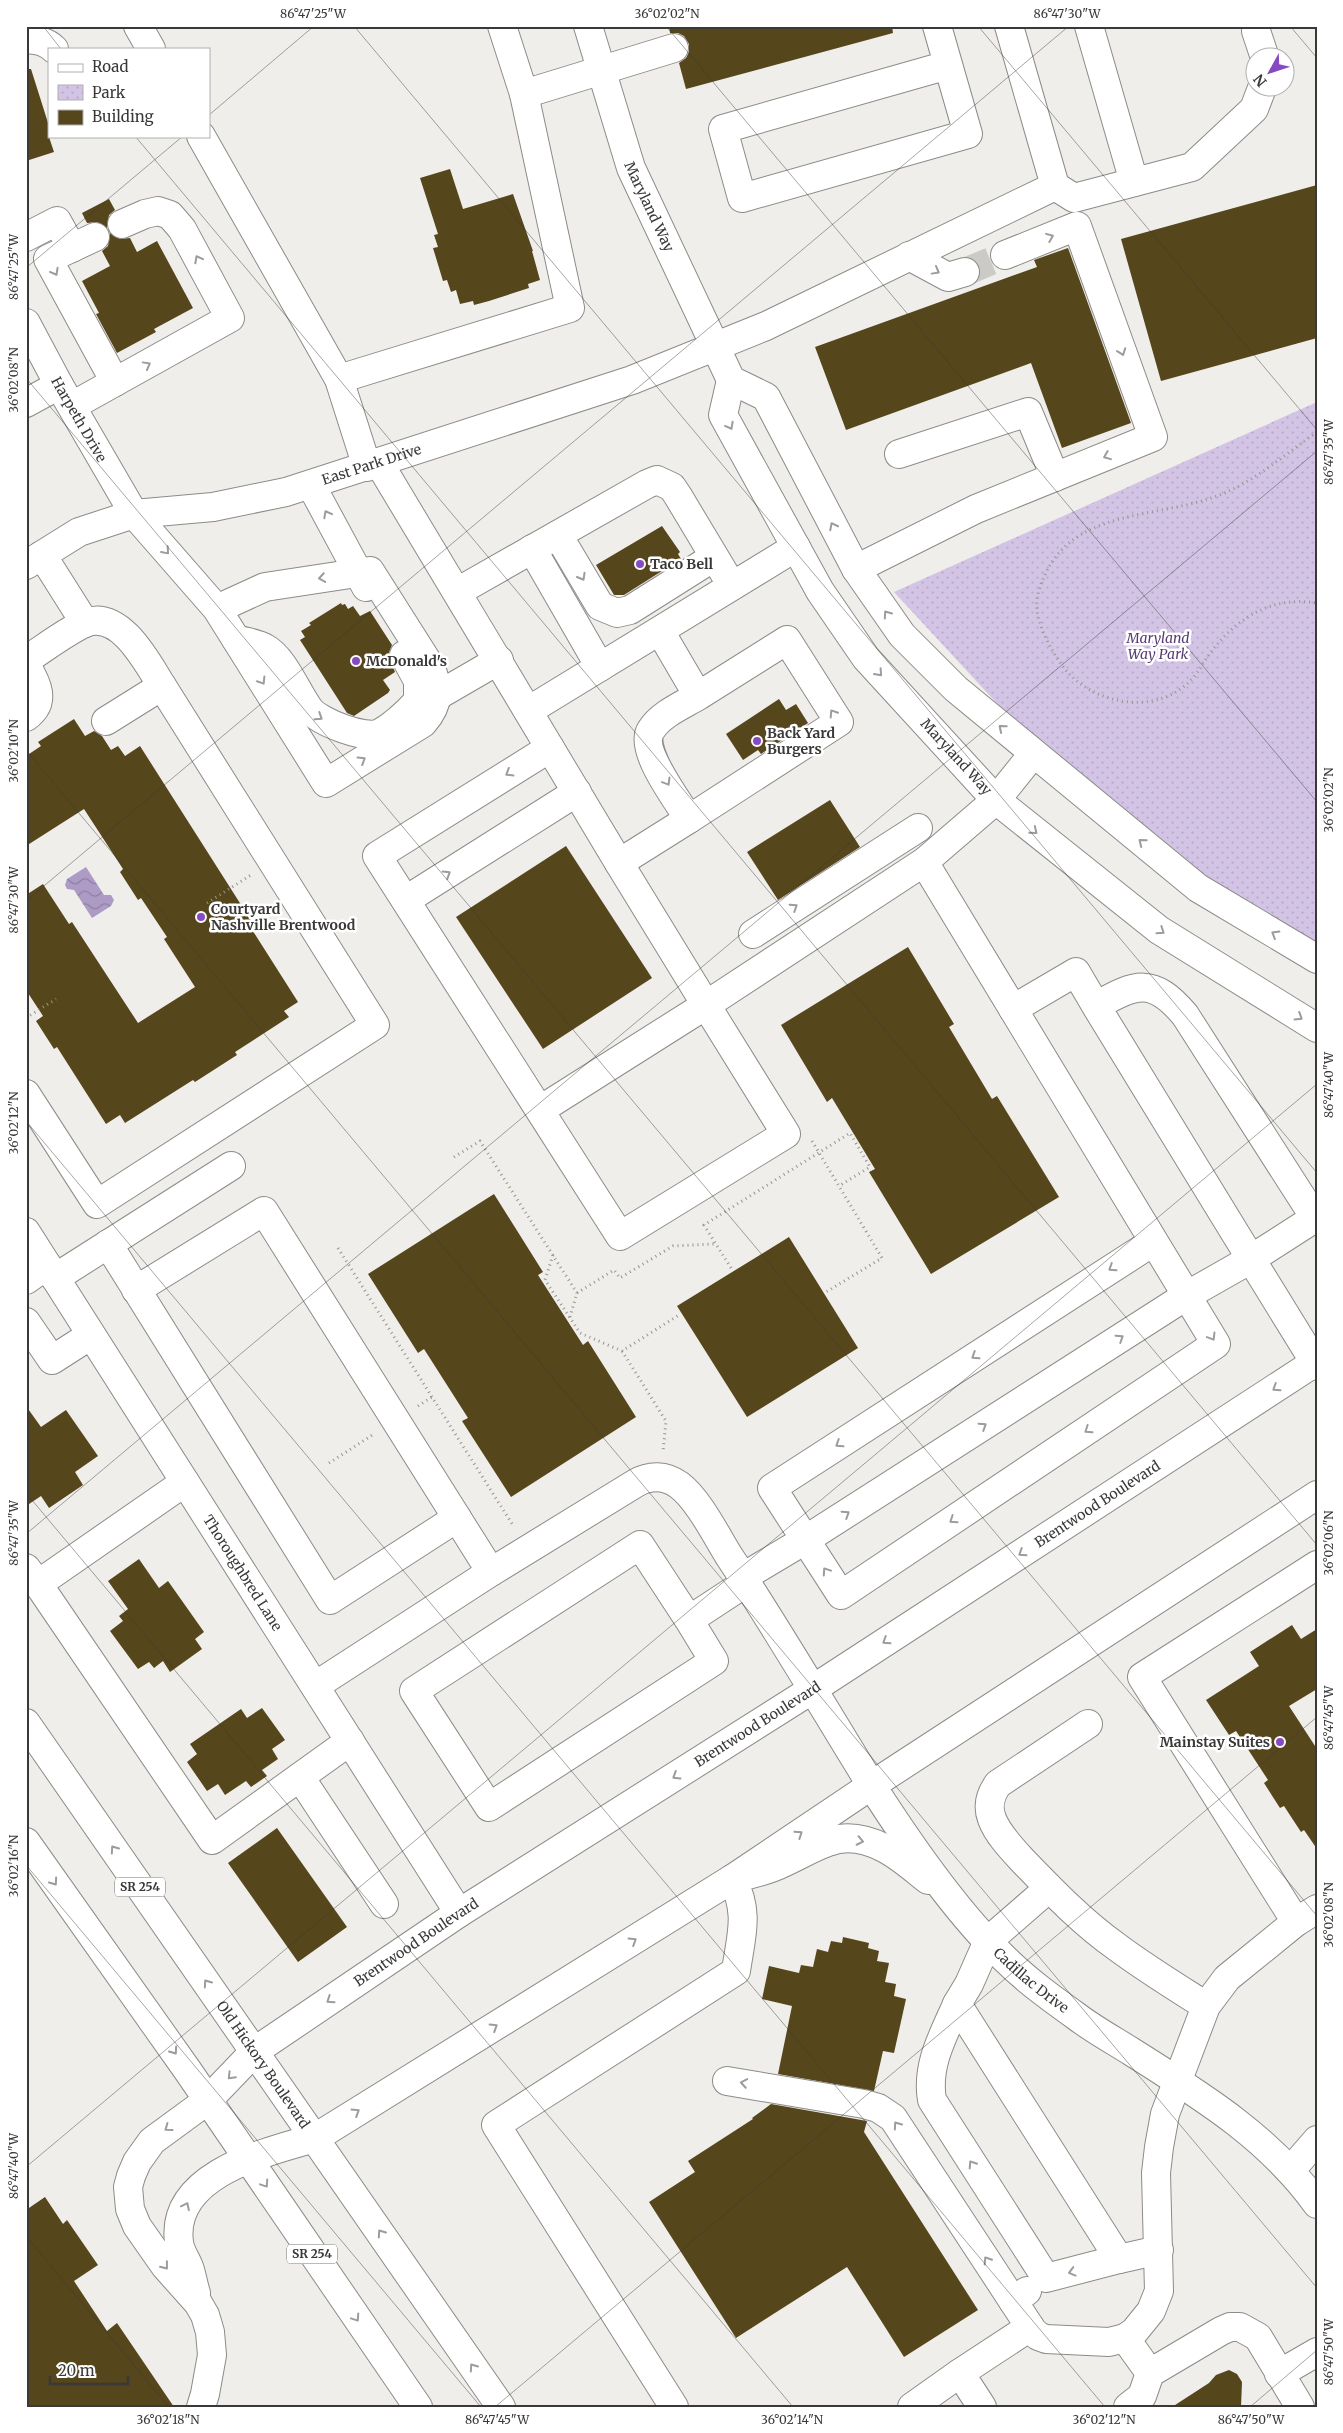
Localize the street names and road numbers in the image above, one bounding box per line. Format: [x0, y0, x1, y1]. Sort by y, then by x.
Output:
street label: Maryland Way [620, 159, 678, 255]
street label: Harpeth Drive [47, 374, 111, 465]
street label: East Park Drive [320, 440, 423, 489]
street label: Maryland Way [917, 715, 997, 799]
street label: Brentwood Boulevard [1031, 1456, 1164, 1551]
street label: Thoroughbred Lane [199, 1512, 286, 1634]
street label: Brentwood Boulevard [691, 1677, 824, 1771]
road number: SR 254 [115, 1878, 165, 1896]
street label: Brentwood Boulevard [351, 1894, 482, 1990]
street label: Cadillac Drive [990, 1944, 1072, 2017]
street label: Old Hickory Boulevard [213, 1997, 314, 2132]
road number: SR 254 [287, 2244, 337, 2264]

